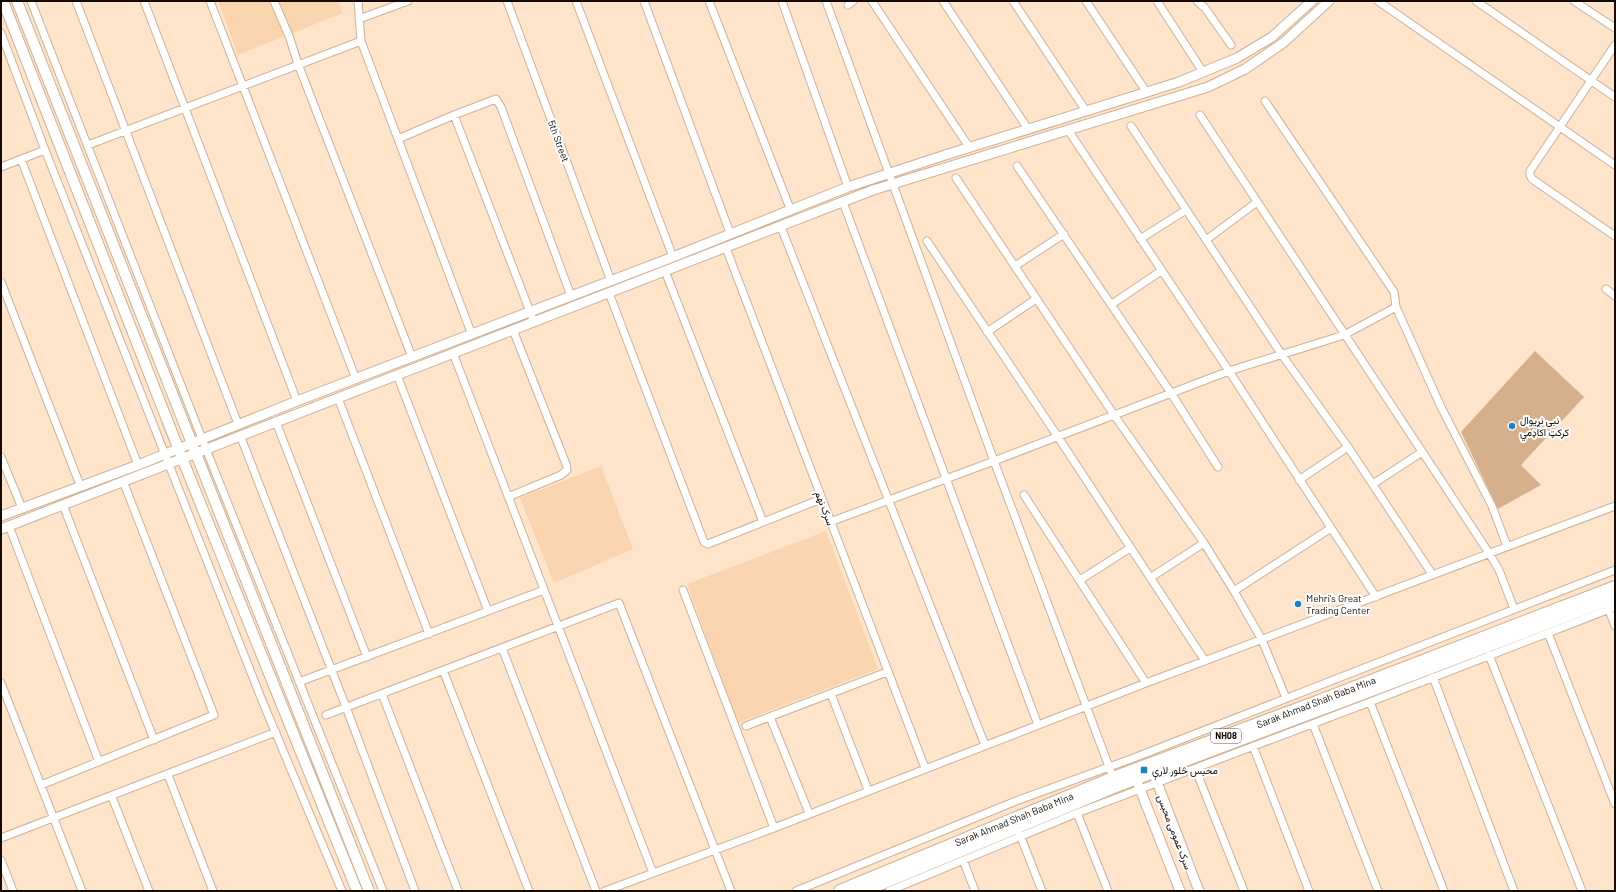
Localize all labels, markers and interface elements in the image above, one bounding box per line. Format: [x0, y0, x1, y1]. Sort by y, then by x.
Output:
street label: 5th Street [546, 119, 572, 164]
place label: نبی نړیوال کرکټ اکاډمي [1520, 414, 1570, 441]
marker: نبی نړیوال کرکټ اکاډمي [1507, 421, 1517, 431]
street label: سرک نهم [812, 489, 837, 527]
place label: Mehri's Great Trading Center [1306, 592, 1370, 616]
marker: Mehri's Great Trading Center [1293, 599, 1303, 609]
street label: Sarak Ahmad Shah Baba Mina [1255, 674, 1377, 730]
road number: NH08 [1211, 729, 1241, 743]
place label: محبس څلور لارې [1152, 764, 1218, 780]
marker: محبس څلور لارې [1139, 765, 1149, 775]
street label: Sarak Ahmad Shah Baba Mina [953, 790, 1075, 848]
street label: سرک عمومی محبس [1154, 793, 1195, 871]

